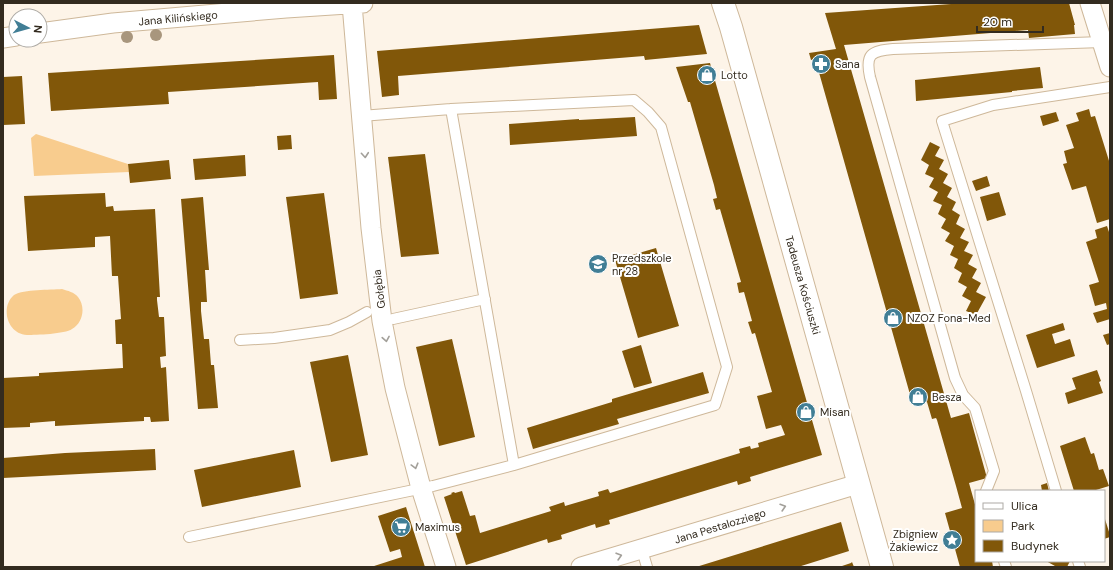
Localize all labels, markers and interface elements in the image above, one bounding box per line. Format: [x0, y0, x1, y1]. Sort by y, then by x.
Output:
north arrow [8, 8, 48, 48]
street label: Jana Kilińskiego [138, 8, 218, 28]
scale bar [977, 8, 1043, 34]
text: 20 m [983, 14, 1012, 30]
text: N [31, 24, 45, 34]
pharmacy icon: Sana [810, 53, 832, 75]
place label: Sana [835, 57, 860, 71]
shop icon: Lotto [696, 64, 718, 86]
place label: Lotto [721, 68, 748, 82]
one-way arrow [360, 152, 369, 158]
street label: Tadeusza Kościuszki [782, 234, 824, 336]
place label: Przedszkole nr 28 [612, 251, 672, 278]
school or university icon: Przedszkole nr 28 [587, 253, 609, 275]
street label: Gołębia [370, 269, 388, 309]
shop icon: NZOZ Fona-Med [882, 307, 904, 329]
place label: NZOZ Fona-Med [907, 311, 991, 325]
one-way arrow [381, 336, 390, 343]
shop icon: Besza [907, 386, 929, 408]
place label: Besza [932, 390, 961, 404]
shop icon: Misan [795, 401, 817, 423]
place label: Misan [820, 405, 850, 419]
one-way arrow [410, 462, 419, 469]
legend [975, 490, 1105, 562]
text: Ulica [1011, 498, 1038, 514]
one-way arrow [780, 503, 787, 512]
street label: Jana Pestalozziego [673, 505, 767, 547]
supermarket icon: Maximus [390, 516, 412, 538]
text: Park [1011, 518, 1035, 534]
place label: Maximus [415, 520, 460, 534]
place label: Zbigniew Żakiewicz [889, 527, 939, 554]
place icon: Zbigniew Żakiewicz [941, 529, 963, 551]
text: Budynek [1011, 538, 1059, 554]
one-way arrow [615, 552, 622, 561]

